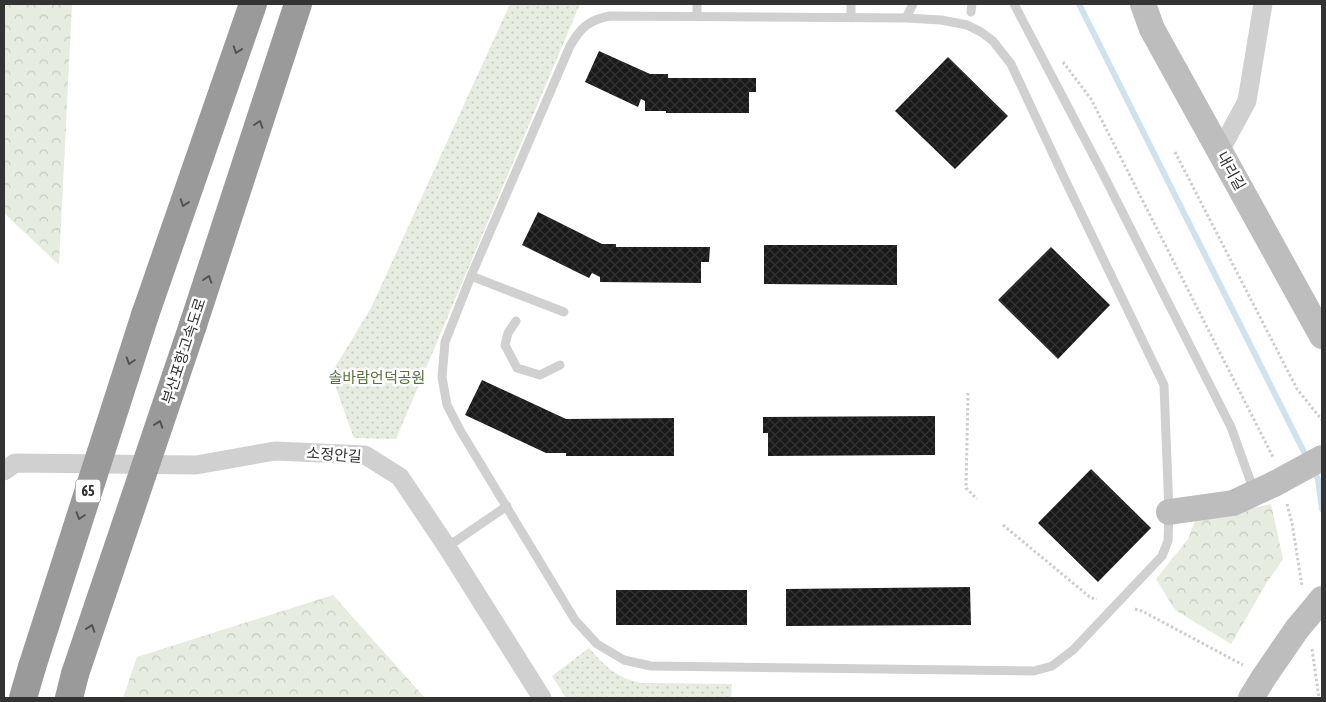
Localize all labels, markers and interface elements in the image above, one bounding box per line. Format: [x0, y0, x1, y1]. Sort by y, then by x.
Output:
one-way arrow [233, 45, 243, 54]
one-way arrow [253, 120, 263, 129]
street label: 내리길 [1214, 149, 1249, 193]
one-way arrow [179, 199, 189, 207]
one-way arrow [202, 275, 212, 283]
street label: 부산포항고속도로 [158, 296, 209, 406]
one-way arrow [126, 357, 136, 365]
park label: 솔바람언덕공원 [329, 369, 425, 386]
one-way arrow [154, 420, 164, 429]
street label: 소정안길 [306, 444, 362, 465]
road number: 65 [76, 480, 100, 502]
one-way arrow [76, 511, 86, 520]
one-way arrow [85, 624, 95, 633]

